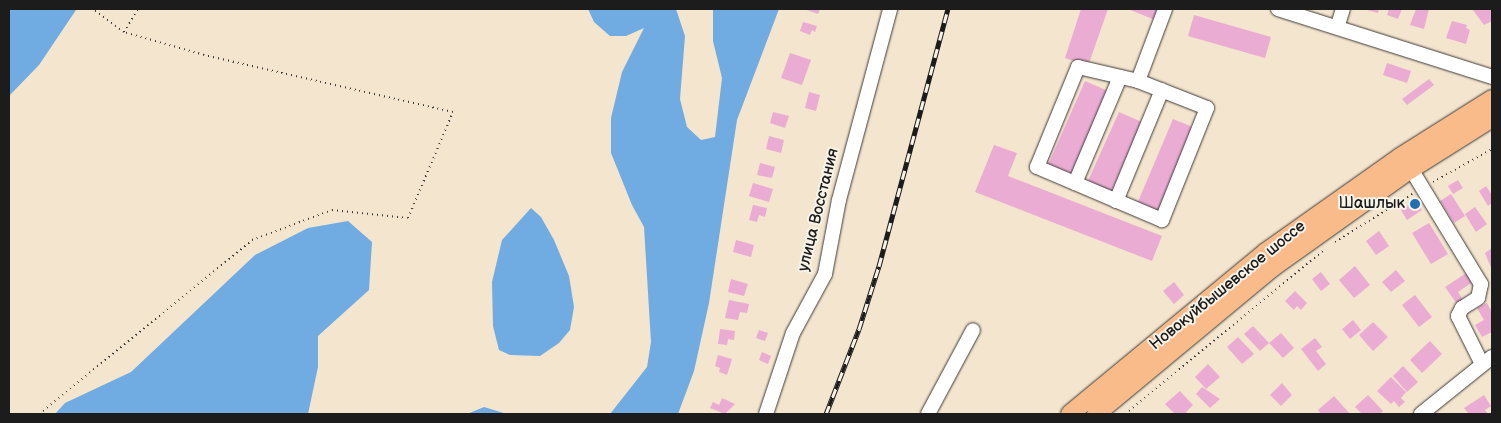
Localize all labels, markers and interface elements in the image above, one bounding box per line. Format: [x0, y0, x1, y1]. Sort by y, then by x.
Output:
street label: улица Восстания [794, 146, 844, 274]
place label: Шашлык [1339, 194, 1405, 214]
marker: Шашлык [1409, 198, 1421, 210]
street label: Новокуйбышевское шоссе [1146, 217, 1310, 355]

